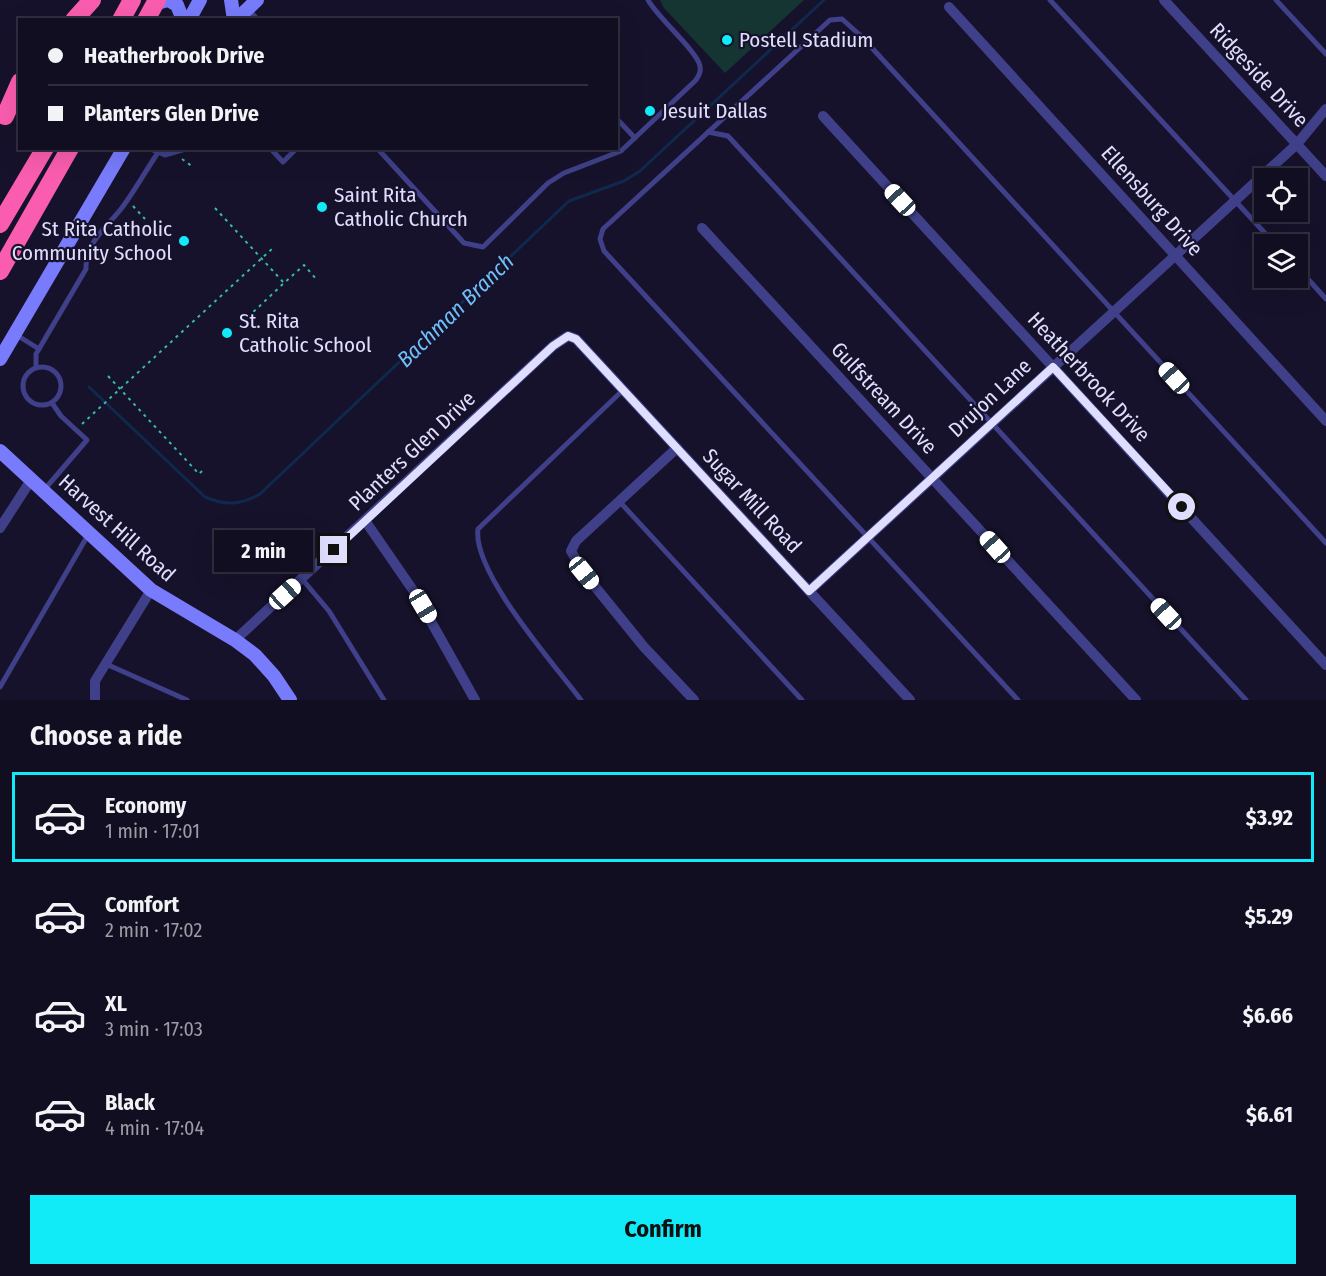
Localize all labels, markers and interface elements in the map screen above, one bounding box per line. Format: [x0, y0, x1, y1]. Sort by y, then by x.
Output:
street label: Ridgeside Drive [1204, 17, 1314, 133]
place label: Postell Stadium [739, 27, 873, 53]
marker: Postell Stadium [720, 33, 734, 47]
text: Heatherbrook Drive [84, 42, 264, 69]
place label: Jesuit Dallas [662, 98, 767, 124]
text: Planters Glen Drive [84, 100, 259, 127]
marker: Jesuit Dallas [643, 104, 657, 118]
street label: Ellensburg Drive [1096, 140, 1208, 262]
map controls [1254, 168, 1308, 288]
button: locate [1254, 168, 1308, 222]
car [881, 181, 919, 219]
place label: Saint Rita Catholic Church [334, 182, 468, 232]
marker: Saint Rita Catholic Church [315, 200, 329, 214]
place label: St Rita Catholic Community School [12, 216, 172, 266]
marker: St Rita Catholic Community School [177, 234, 191, 248]
button: layers [1254, 234, 1308, 288]
water label: Bachman Branch [391, 248, 519, 373]
street label: Heatherbrook Drive [1022, 307, 1156, 447]
place label: St. Rita Catholic School [239, 308, 372, 358]
marker: St. Rita Catholic School [220, 326, 234, 340]
street label: Gulfstream Drive [826, 337, 942, 459]
street label: Drujon Lane [943, 353, 1037, 443]
car [1155, 359, 1193, 397]
street label: Planters Glen Drive [343, 386, 481, 516]
street label: Sugar Mill Road [697, 443, 807, 559]
street label: Harvest Hill Road [53, 469, 181, 587]
route start [1168, 493, 1195, 520]
car [976, 528, 1014, 566]
callout: 2 min [214, 529, 313, 571]
route end [320, 536, 347, 563]
text: 2 min [241, 539, 286, 563]
car [566, 553, 602, 593]
car [266, 575, 304, 613]
car [406, 586, 440, 626]
car [1147, 595, 1185, 633]
text: Choose a ride [30, 720, 182, 752]
icon: car [33, 790, 87, 844]
text: Economy [105, 792, 186, 819]
text: $3.92 [1246, 804, 1293, 831]
text: 1 min · 17:01 [105, 819, 200, 843]
icon: car [33, 889, 87, 943]
text: Comfort [105, 891, 179, 918]
text: $5.29 [1245, 903, 1293, 930]
text: 2 min · 17:02 [105, 918, 202, 942]
icon: car [33, 988, 87, 1042]
text: XL [105, 990, 127, 1017]
text: $6.66 [1243, 1002, 1293, 1029]
text: 3 min · 17:03 [105, 1017, 203, 1041]
icon: car [33, 1087, 87, 1141]
text: Black [105, 1089, 155, 1116]
text: $6.61 [1246, 1101, 1293, 1128]
text: 4 min · 17:04 [105, 1116, 204, 1140]
button: Confirm [30, 1195, 1296, 1264]

